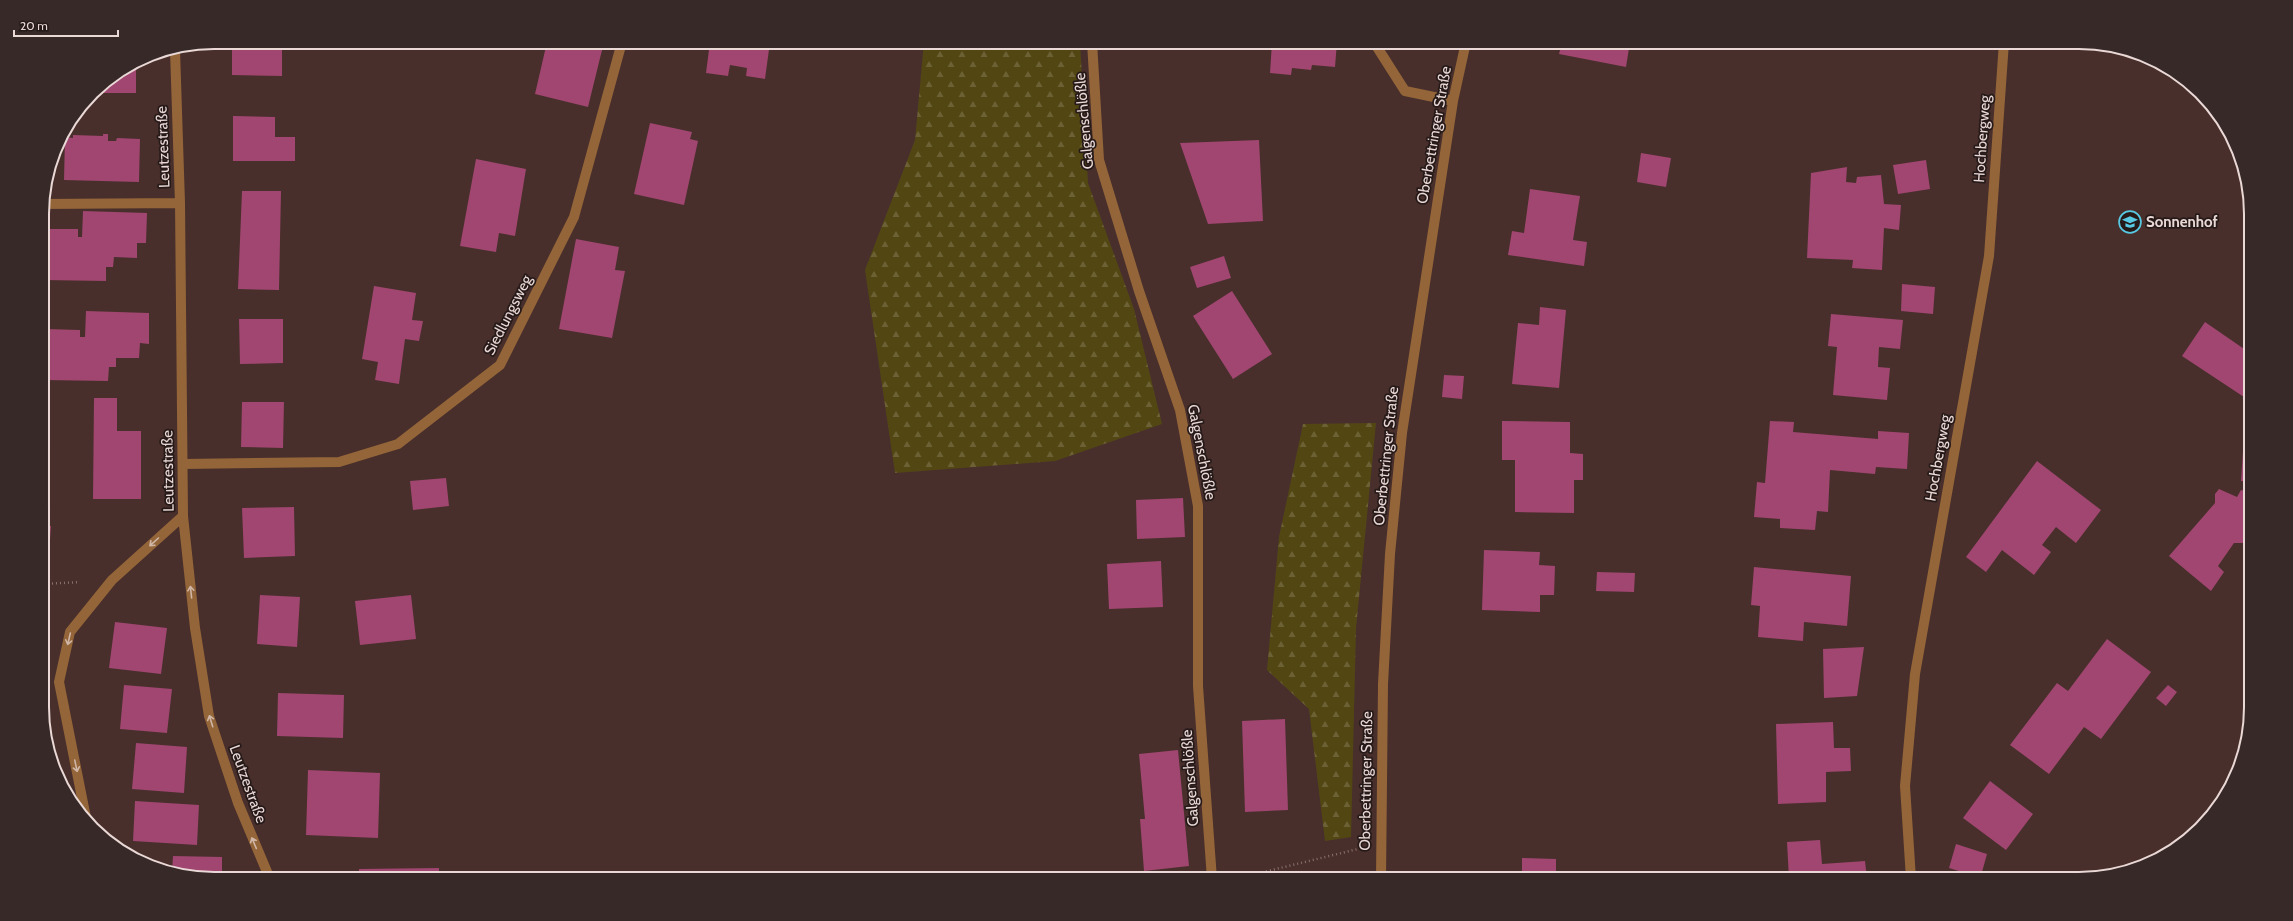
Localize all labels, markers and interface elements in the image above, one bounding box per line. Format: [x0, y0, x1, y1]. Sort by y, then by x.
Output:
scale bar [14, 12, 118, 38]
text: 20 m [20, 18, 48, 33]
street label: Oberbettringer Straße [1413, 64, 1455, 205]
street label: Galgenschlößle [1071, 72, 1097, 170]
street label: Hochbergweg [1970, 94, 1994, 183]
street label: Leutzestraße [153, 105, 173, 188]
school or university icon: Sonnenhof [2117, 209, 2143, 235]
place label: Sonnenhof [2146, 213, 2218, 231]
street label: Siedlungsweg [480, 272, 536, 358]
street label: Oberbettringer Straße [1370, 385, 1402, 526]
street label: Galgenschlößle [1184, 403, 1220, 502]
street label: Hochbergweg [1922, 413, 1955, 503]
street label: Leutzestraße [158, 430, 178, 512]
one-way arrow [149, 538, 159, 547]
one-way arrow [188, 586, 195, 599]
one-way arrow [64, 632, 72, 645]
street label: Oberbettringer Straße [1356, 711, 1376, 851]
one-way arrow [207, 714, 214, 727]
street label: Galgenschlößle [1178, 729, 1202, 827]
street label: Leutzestraße [226, 742, 271, 826]
one-way arrow [72, 759, 80, 772]
one-way arrow [250, 837, 258, 849]

